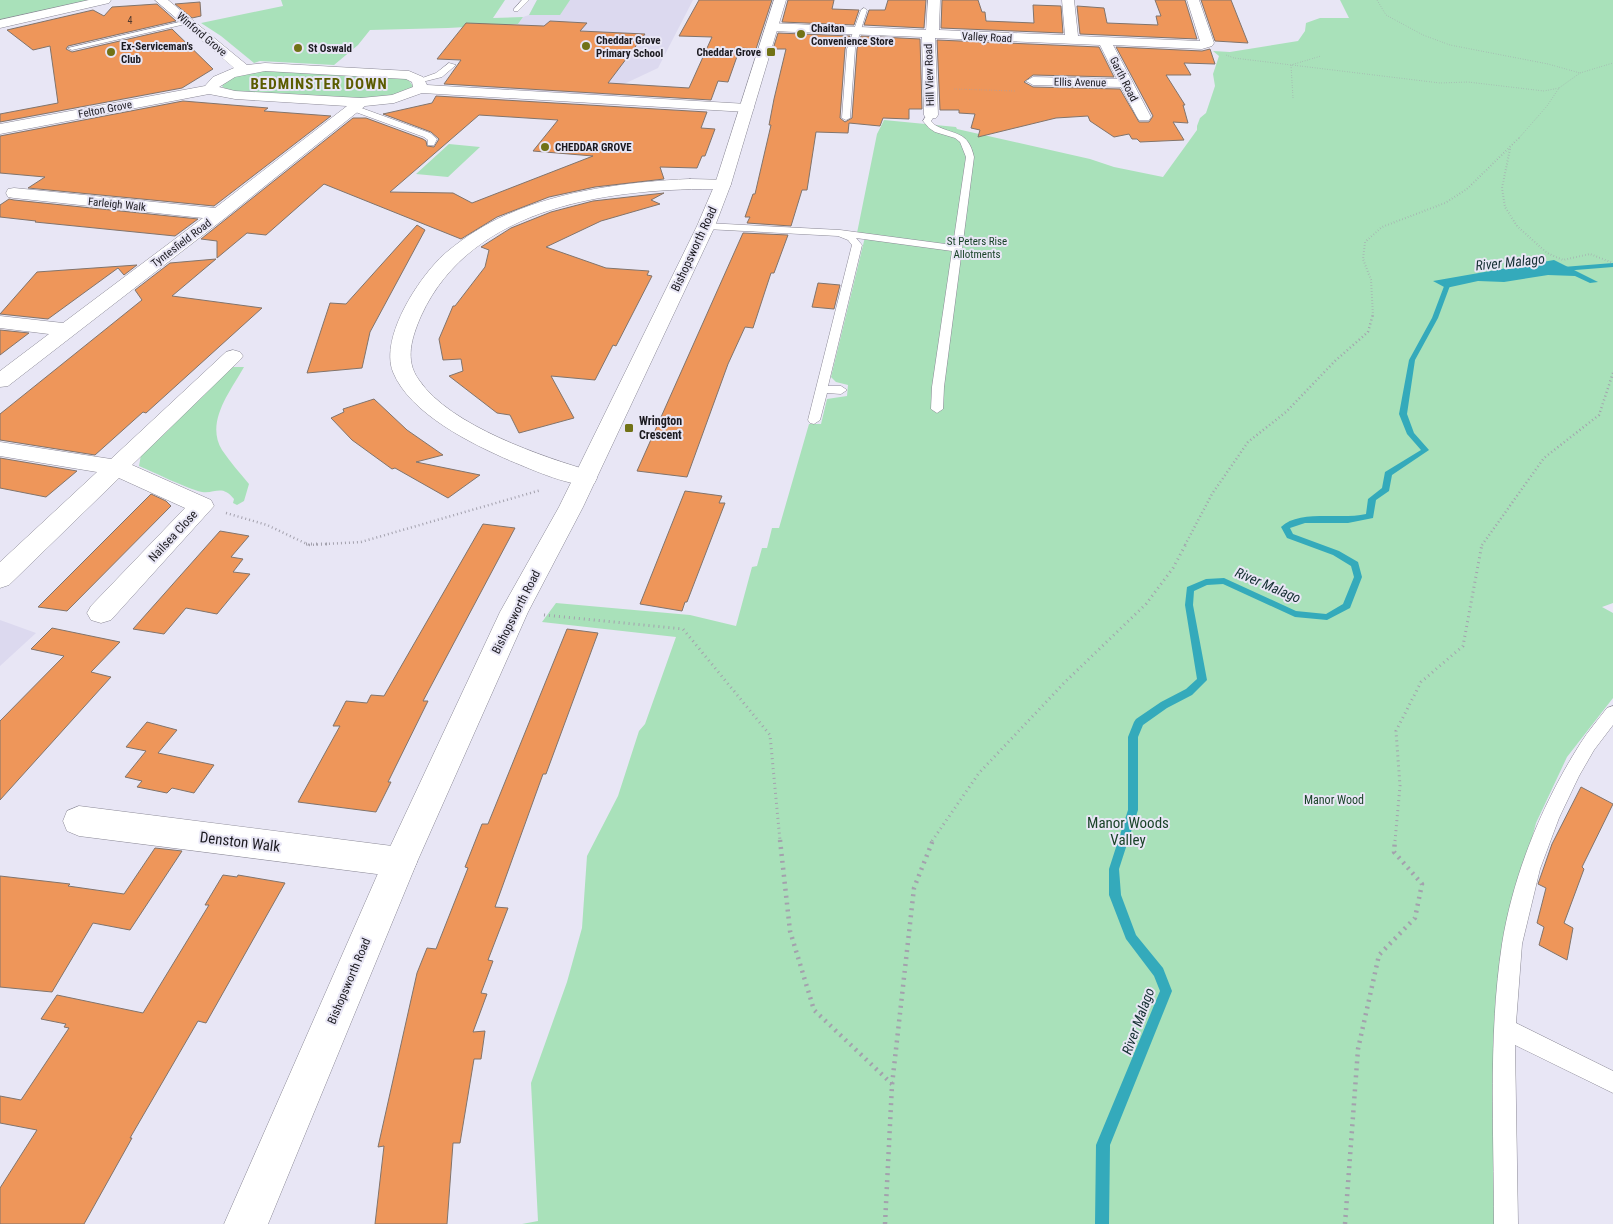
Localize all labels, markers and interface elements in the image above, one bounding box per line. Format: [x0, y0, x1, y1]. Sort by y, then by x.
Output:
street label: Winford Grove [174, 10, 229, 59]
house number: 4 [128, 15, 133, 26]
place label: Chaitan Convenience Store [811, 22, 893, 48]
marker: Chaitan Convenience Store [795, 28, 807, 40]
street label: Valley Road [961, 30, 1013, 45]
place label: Cheddar Grove Primary School [596, 34, 664, 60]
place label: Ex-Serviceman's Club [121, 40, 193, 66]
marker: Cheddar Grove Primary School [580, 40, 592, 52]
marker: St Oswald [292, 42, 304, 54]
place label: St Oswald [308, 42, 352, 55]
street label: Hill View Road [922, 44, 937, 106]
marker: Ex-Serviceman's Club [105, 46, 117, 58]
place label: Cheddar Grove [696, 46, 761, 59]
marker: Cheddar Grove [765, 46, 777, 58]
street label: Garth Road [1107, 55, 1140, 104]
district label: BEDMINSTER DOWN [250, 75, 388, 93]
street label: Ellis Avenue [1054, 76, 1106, 89]
street label: Felton Grove [77, 98, 133, 121]
marker: CHEDDAR GROVE [539, 141, 551, 153]
place label: CHEDDAR GROVE [555, 141, 632, 154]
street label: Farleigh Walk [87, 195, 147, 214]
street label: Bishopsworth Road [668, 204, 720, 294]
street label: Tyntesfield Road [149, 217, 214, 270]
park label: St Peters Rise Allotments [947, 235, 1007, 261]
water label: River Malago [1475, 250, 1546, 274]
place label: Wrington Crescent [639, 414, 682, 442]
marker: Wrington Crescent [623, 422, 635, 434]
street label: Nailsea Close [146, 507, 201, 565]
water label: River Malago [1233, 564, 1303, 606]
street label: Bishopsworth Road [489, 568, 543, 656]
park label: Manor Wood [1304, 793, 1364, 807]
park label: Manor Woods Valley [1087, 814, 1169, 849]
street label: Denston Walk [199, 828, 281, 856]
street label: Bishopsworth Road [325, 936, 373, 1026]
water label: River Malago [1119, 985, 1157, 1056]

